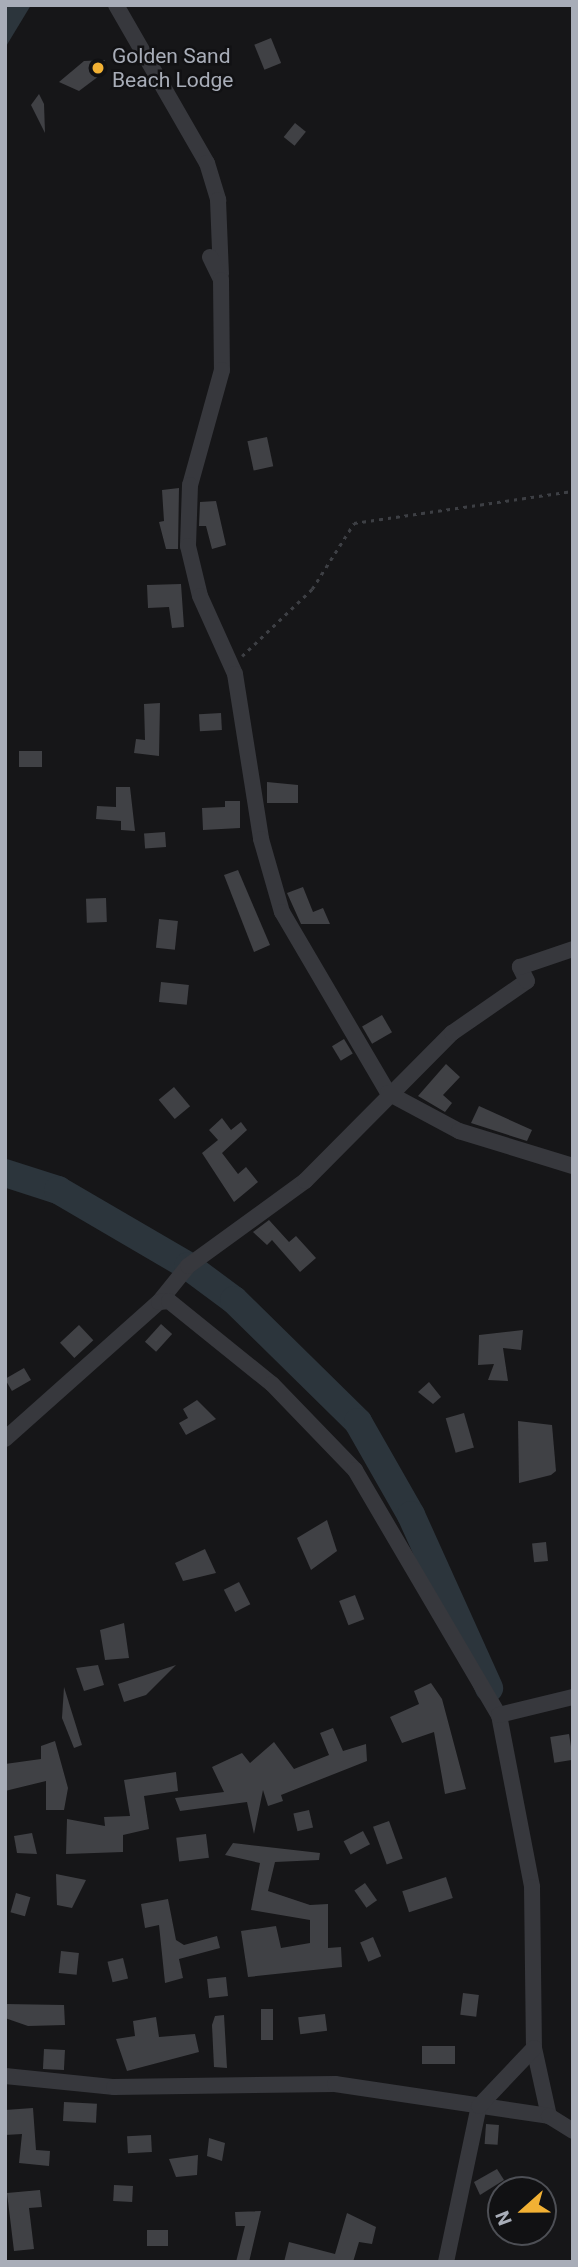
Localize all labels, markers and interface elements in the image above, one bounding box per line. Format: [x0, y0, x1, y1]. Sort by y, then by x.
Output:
place label: Golden Sand Beach Lodge [112, 43, 233, 93]
marker: Golden Sand Beach Lodge [90, 60, 106, 76]
north arrow [487, 2176, 557, 2246]
text: N [491, 2208, 517, 2228]

